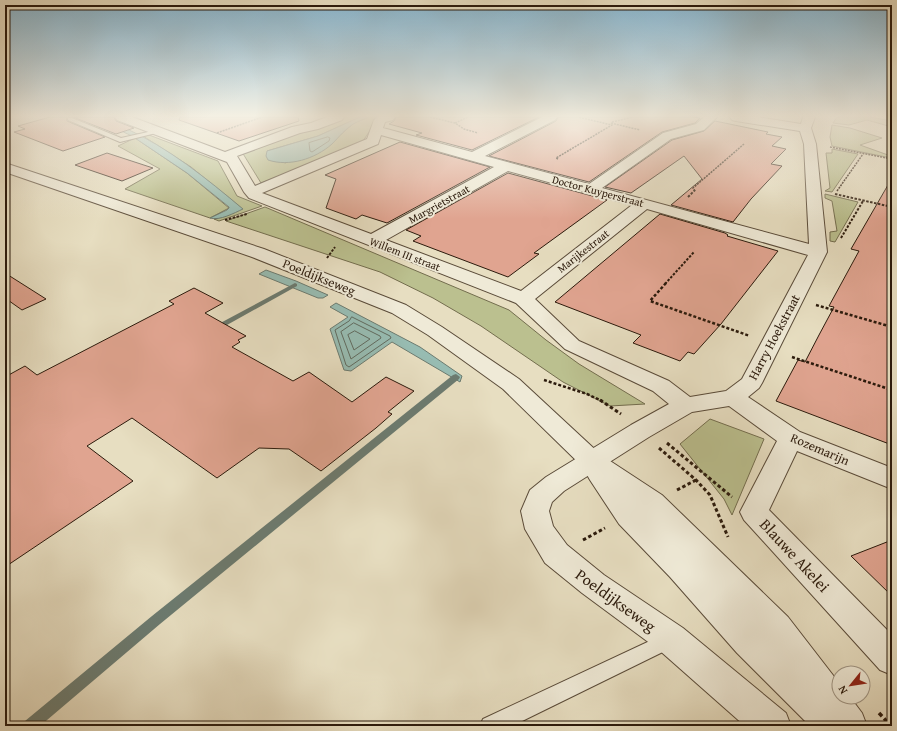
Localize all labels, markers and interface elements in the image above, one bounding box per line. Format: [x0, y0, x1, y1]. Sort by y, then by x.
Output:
street label: Doctor Kuyperstraat [550, 171, 646, 211]
street label: Margrietstraat [405, 181, 473, 227]
street label: Marijkestraat [554, 225, 613, 276]
street label: Willem III straat [367, 233, 443, 275]
street label: Poeldijkseweg [280, 254, 359, 300]
street label: Harry Hoekstraat [743, 290, 805, 383]
street label: Rozemarijn [788, 428, 853, 470]
street label: Blauwe Akelei [754, 513, 836, 598]
street label: Poeldijkseweg [571, 562, 661, 638]
north arrow [831, 665, 871, 705]
text: N [833, 682, 851, 697]

